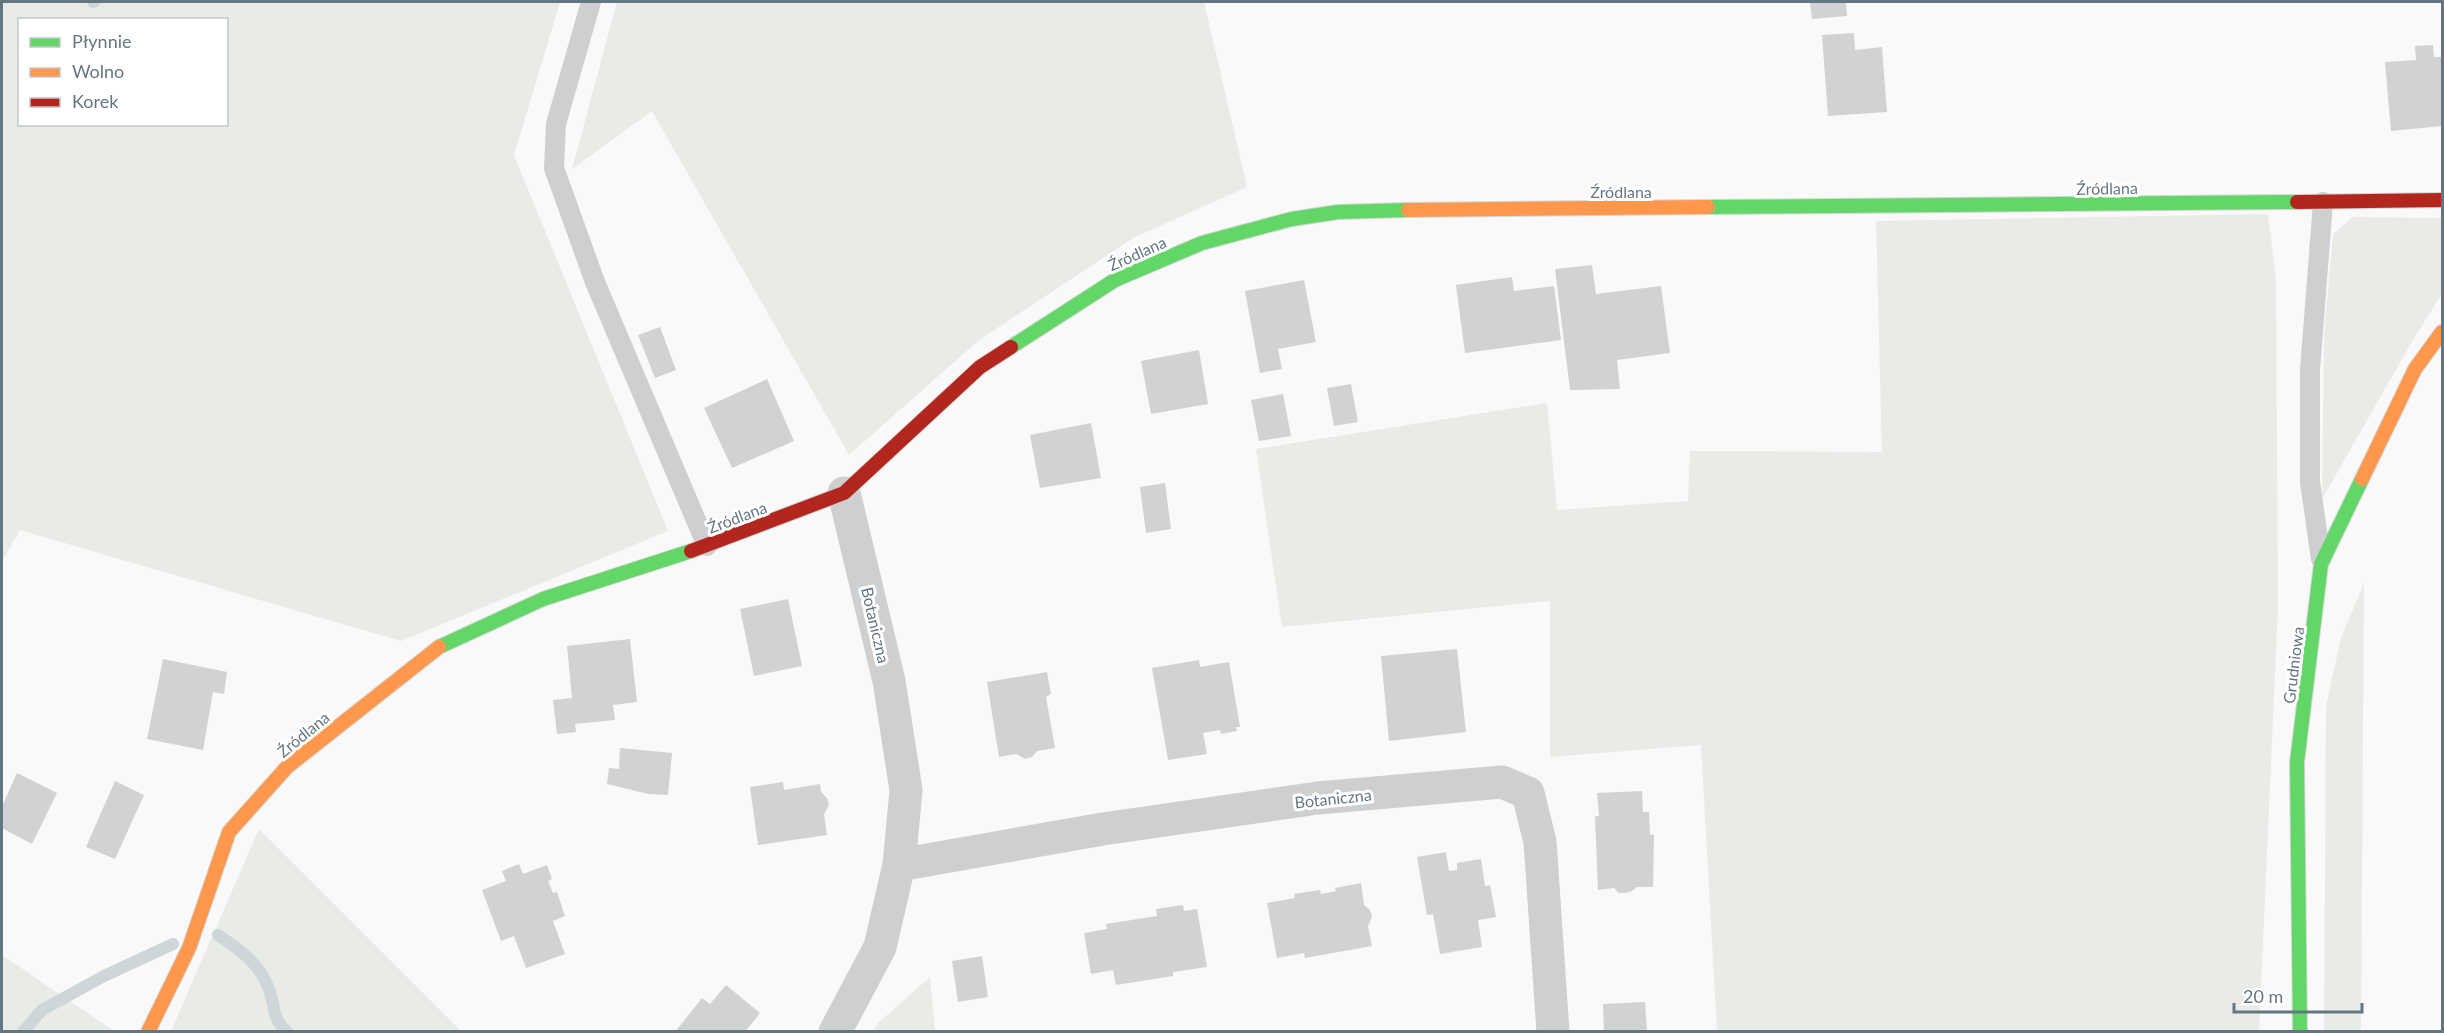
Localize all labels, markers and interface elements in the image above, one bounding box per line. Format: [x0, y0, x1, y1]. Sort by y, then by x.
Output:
legend [18, 18, 228, 126]
text: Płynnie [72, 30, 132, 52]
text: Wolno [72, 60, 124, 82]
text: Korek [72, 90, 119, 112]
street label: Źródlana [2076, 178, 2138, 198]
street label: Źródlana [1590, 182, 1652, 201]
street label: Źródlana [1105, 232, 1169, 274]
street label: Źródlana [705, 497, 769, 537]
street label: Botaniczna [858, 585, 894, 665]
street label: Grudniowa [2279, 625, 2307, 705]
street label: Źródlana [273, 707, 333, 761]
street label: Botaniczna [1294, 785, 1372, 811]
scale bar [2234, 976, 2362, 1014]
text: 20 m [2243, 985, 2283, 1007]

